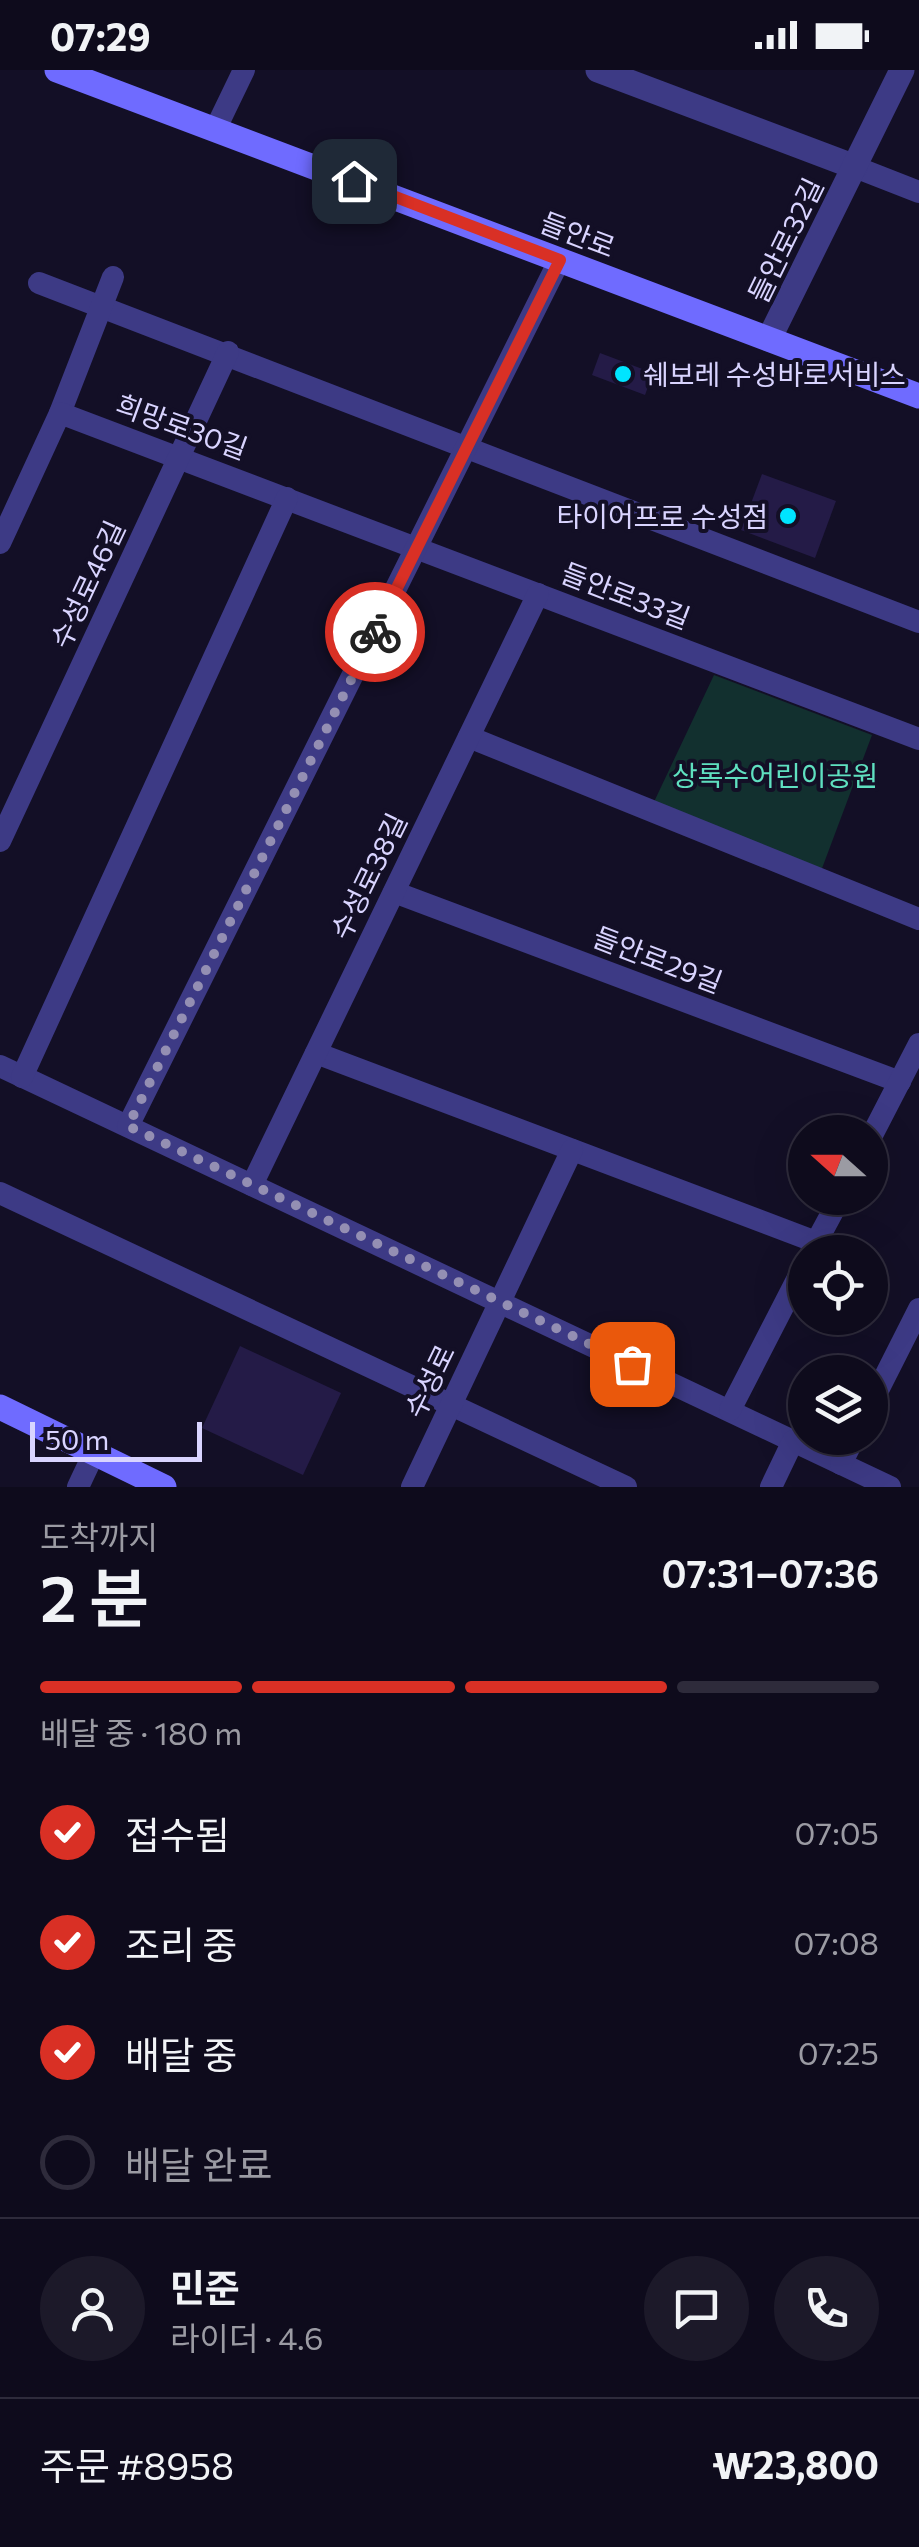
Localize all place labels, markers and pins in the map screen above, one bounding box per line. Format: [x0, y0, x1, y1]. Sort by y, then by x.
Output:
pin [312, 139, 397, 224]
place label: 쉐보레 수성바로서비스 [643, 357, 906, 391]
marker: 쉐보레 수성바로서비스 [612, 363, 634, 385]
place label: 타이어프로 수성점 [557, 499, 768, 533]
marker: 타이어프로 수성점 [777, 505, 799, 527]
pin [590, 1322, 675, 1407]

